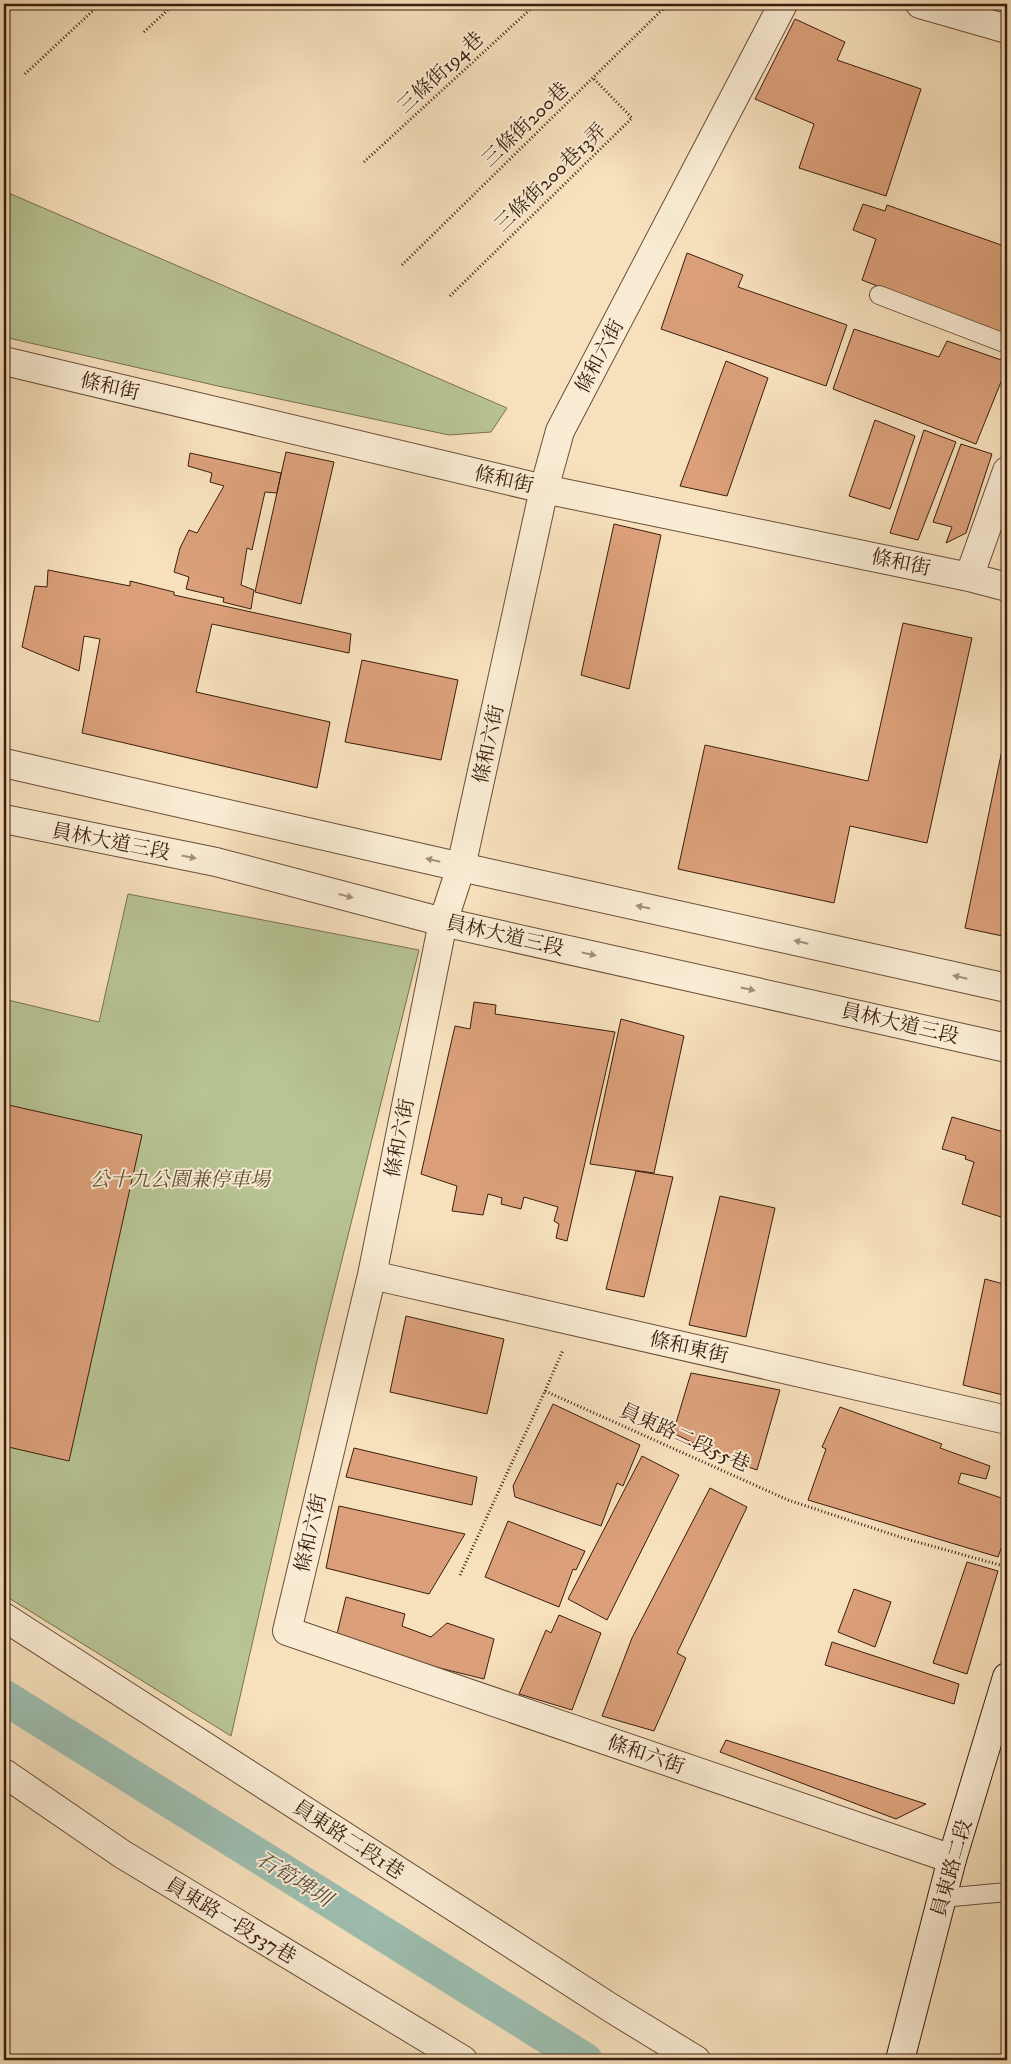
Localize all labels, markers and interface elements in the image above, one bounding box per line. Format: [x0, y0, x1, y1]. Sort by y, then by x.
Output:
street label: 三條街194巷 [393, 27, 489, 119]
street label: 三條街200巷 [477, 77, 575, 173]
street label: 三條街200巷13弄 [490, 118, 612, 238]
street label: 條和六街 [571, 316, 630, 398]
street label: 條和街 [78, 369, 142, 406]
street label: 條和街 [472, 462, 536, 499]
street label: 條和街 [869, 545, 933, 582]
street label: 條和六街 [469, 703, 510, 786]
street label: 員林大道三段 [49, 819, 172, 866]
one-way arrow [181, 853, 197, 861]
one-way arrow [424, 856, 440, 864]
one-way arrow [339, 893, 354, 901]
one-way arrow [634, 902, 650, 910]
street label: 員林大道三段 [443, 911, 566, 962]
one-way arrow [794, 938, 809, 946]
one-way arrow [582, 950, 597, 958]
one-way arrow [951, 973, 967, 981]
one-way arrow [741, 985, 756, 993]
street label: 員林大道三段 [838, 999, 961, 1050]
street label: 條和六街 [381, 1097, 420, 1180]
park label: 公十九公園兼停車場 [90, 1168, 272, 1193]
street label: 條和東街 [647, 1327, 730, 1370]
street label: 員東路二段55巷 [615, 1399, 753, 1478]
street label: 條和六街 [290, 1492, 333, 1575]
street label: 條和六街 [604, 1731, 687, 1780]
street label: 員東路二段1巷 [288, 1795, 408, 1885]
street label: 員東路二段 [927, 1817, 978, 1920]
water label: 石筍埤圳 [251, 1847, 339, 1915]
street label: 員東路一段537巷 [160, 1872, 300, 1970]

